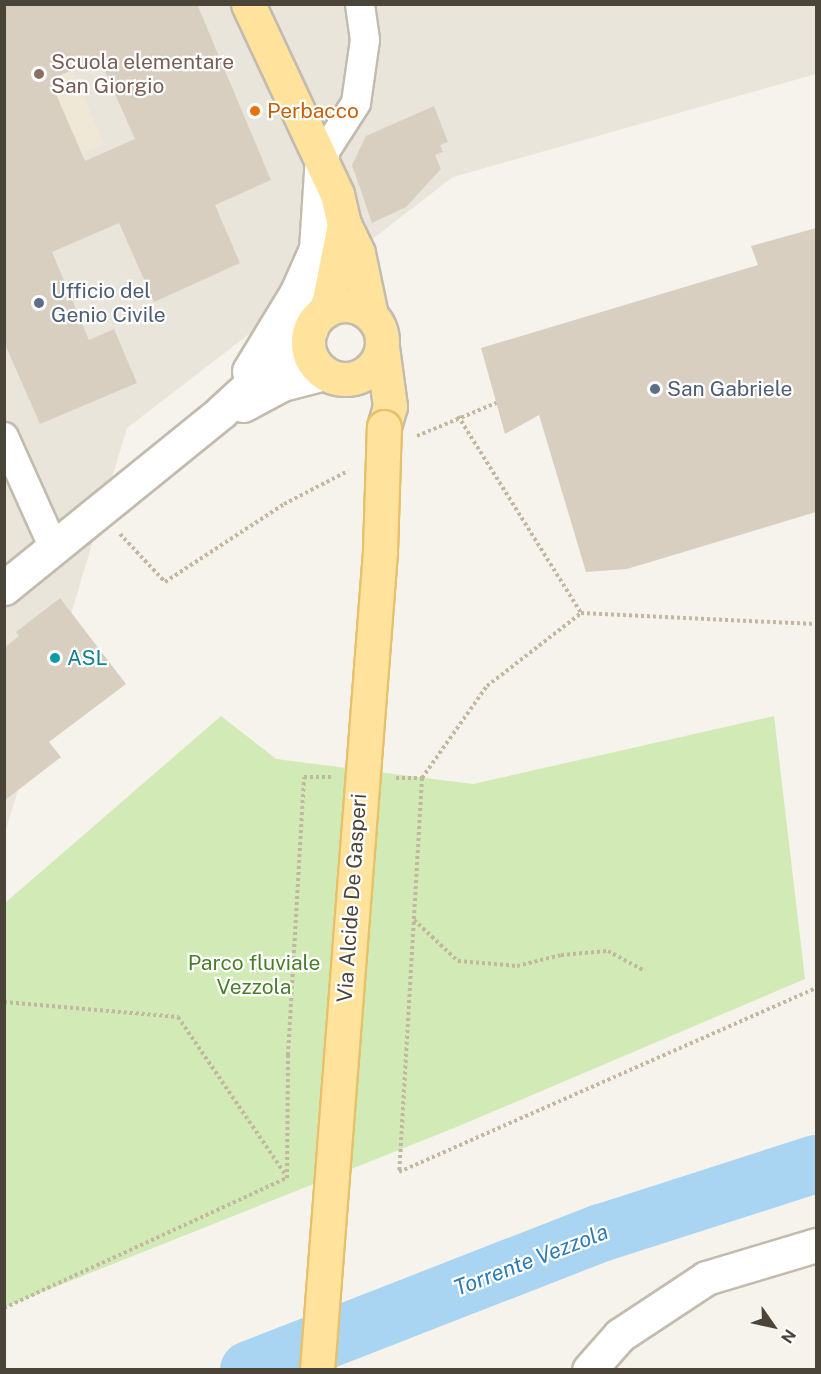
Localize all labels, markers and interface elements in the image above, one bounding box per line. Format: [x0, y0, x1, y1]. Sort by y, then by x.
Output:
place label: Scuola elementare San Giorgio [51, 49, 234, 99]
marker: Scuola elementare San Giorgio [32, 67, 46, 81]
place label: Perbacco [267, 98, 359, 124]
marker: Perbacco [248, 104, 262, 118]
place label: Ufficio del Genio Civile [51, 278, 166, 328]
marker: Ufficio del Genio Civile [32, 296, 46, 310]
place label: San Gabriele [667, 376, 792, 402]
marker: San Gabriele [648, 382, 662, 396]
place label: ASL [67, 645, 108, 671]
marker: ASL [48, 651, 62, 665]
street label: Via Alcide De Gasperi [332, 793, 372, 1003]
park label: Parco fluviale Vezzola [188, 950, 320, 1000]
water label: Torrente Vezzola [450, 1218, 612, 1302]
north arrow [743, 1296, 803, 1356]
text: N [777, 1326, 800, 1347]

